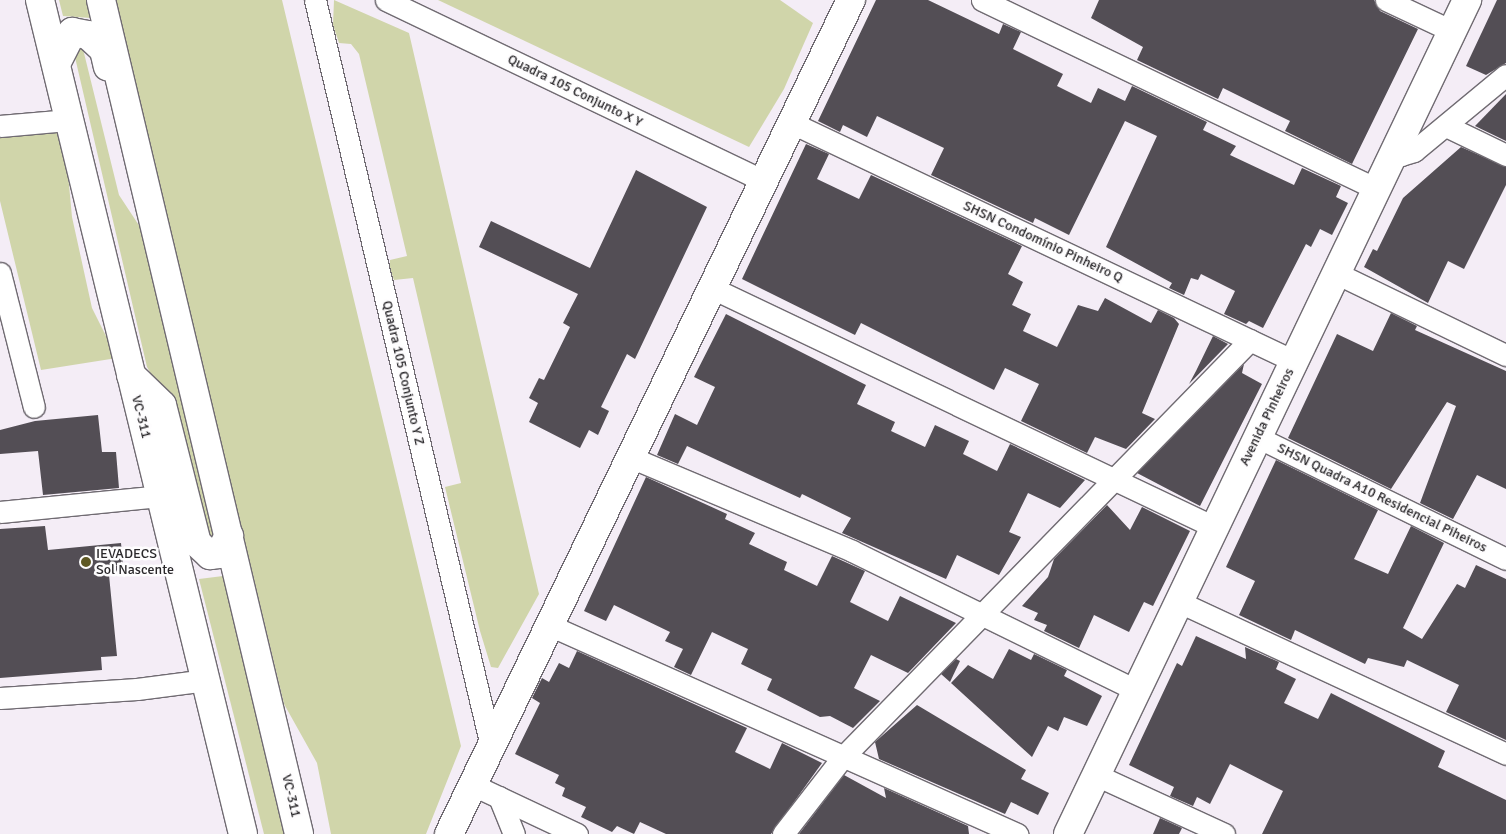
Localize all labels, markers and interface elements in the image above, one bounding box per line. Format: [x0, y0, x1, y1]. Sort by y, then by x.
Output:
street label: Quadra 105 Conjunto X Y [505, 51, 645, 131]
street label: SHSN Condomínio Pinheiro Q [960, 198, 1126, 286]
street label: Quadra 105 Conjunto Y Z [378, 299, 428, 447]
street label: Avenida Pinheiros [1236, 365, 1298, 469]
street label: VC-311 [128, 394, 154, 440]
street label: SHSN Quadra A10 Residencial Piheiros [1274, 440, 1490, 556]
place label: IEVADECS Sol Nascente [96, 546, 174, 578]
marker: IEVADECS Sol Nascente [80, 556, 92, 568]
street label: VC-311 [278, 773, 304, 819]

